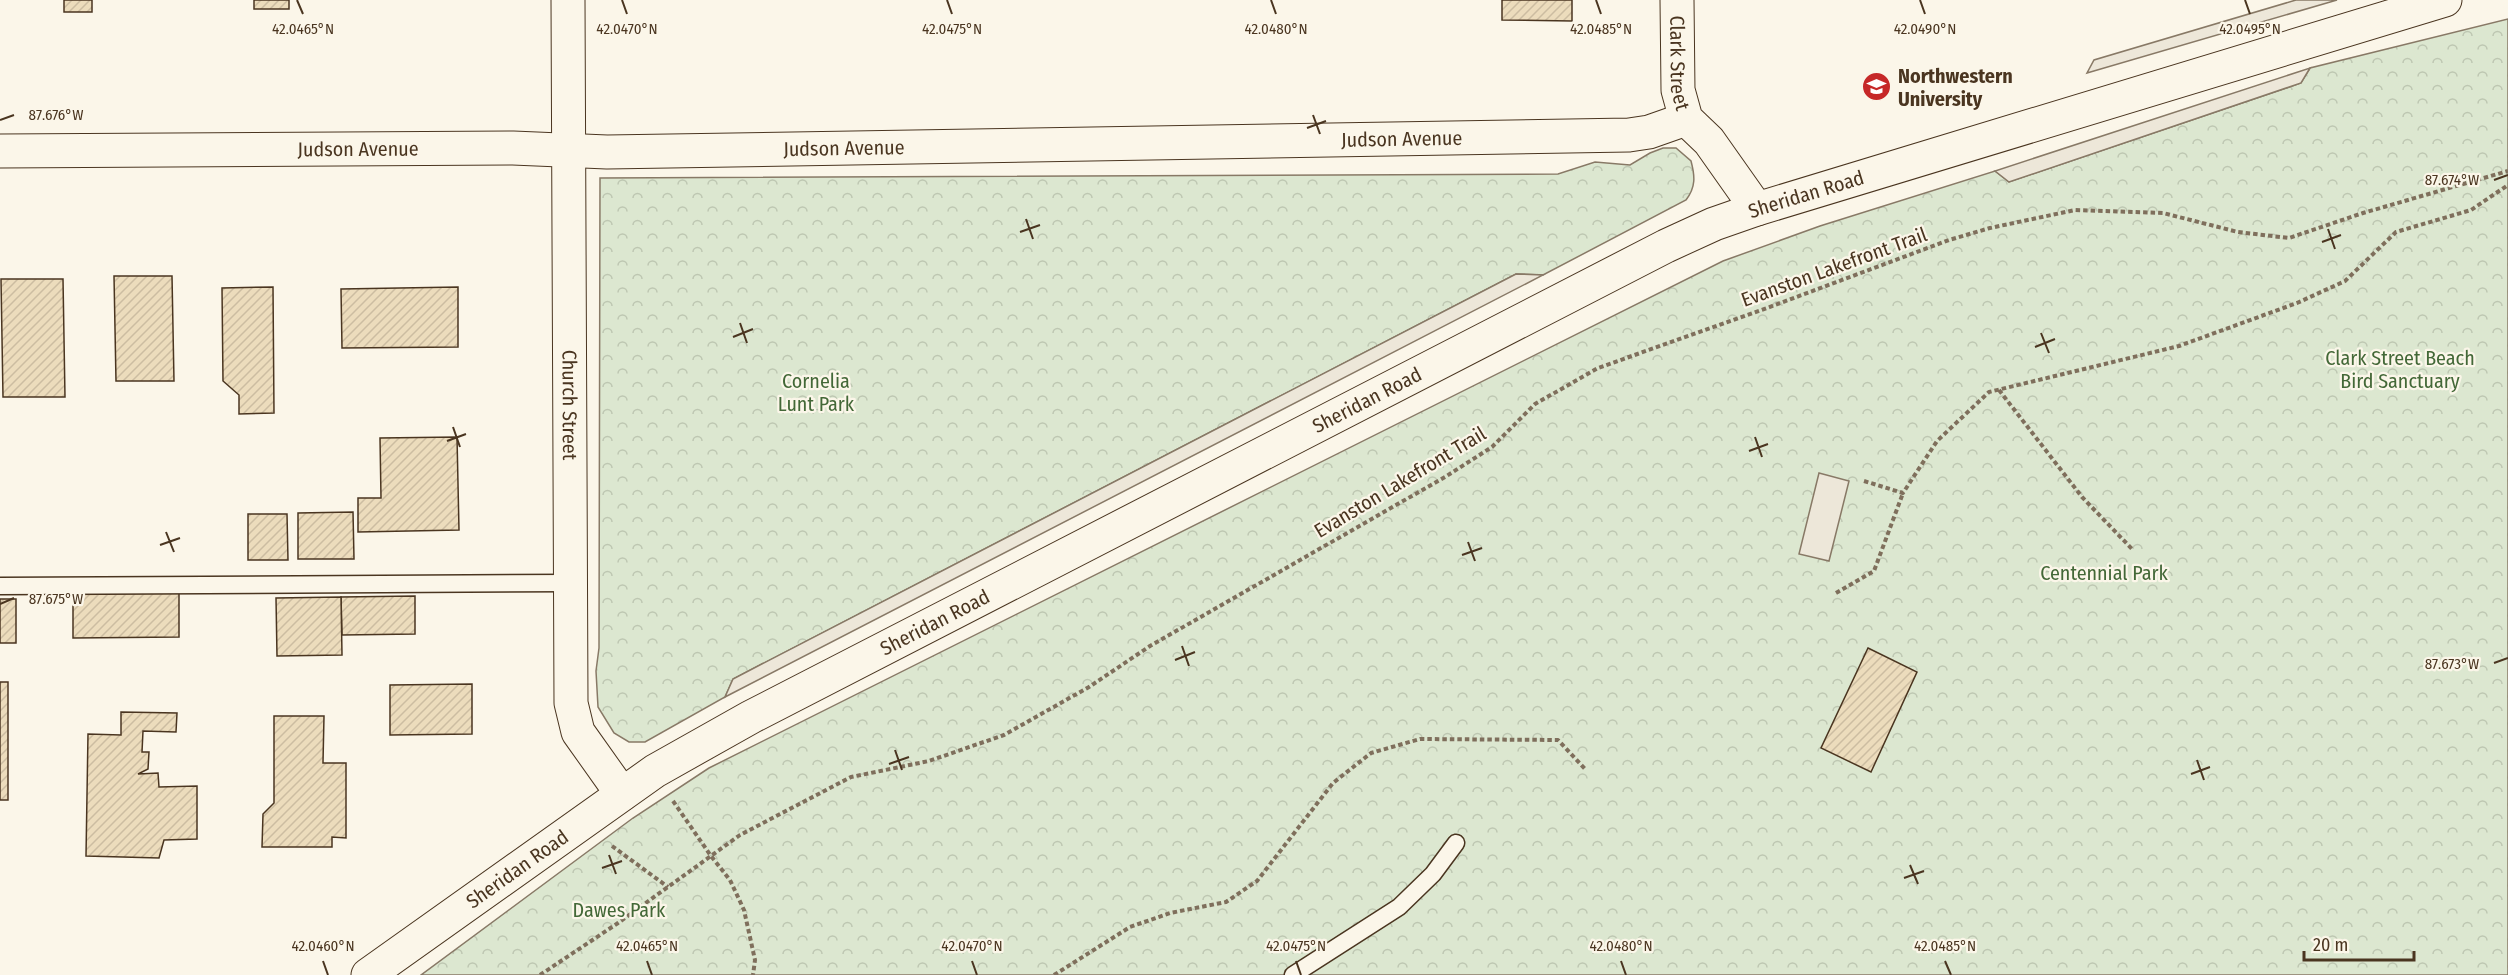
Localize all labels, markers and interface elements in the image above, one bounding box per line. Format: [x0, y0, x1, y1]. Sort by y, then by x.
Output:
street label: Clark Street [1665, 15, 1695, 113]
text: 42.0465°N [272, 20, 334, 38]
text: 42.0470°N [596, 20, 658, 38]
text: 42.0475°N [922, 20, 982, 38]
text: 42.0480°N [1244, 20, 1308, 38]
text: 42.0485°N [1570, 20, 1632, 38]
text: 42.0490°N [1894, 20, 1956, 38]
text: 42.0495°N [2219, 20, 2281, 38]
place label: Northwestern University [1898, 64, 2013, 111]
school or university icon: Northwestern University [1861, 71, 1893, 103]
text: 87.676°W [29, 106, 83, 124]
street label: Judson Avenue [1341, 126, 1463, 152]
street label: Judson Avenue [783, 135, 905, 161]
street label: Judson Avenue [297, 137, 419, 161]
street label: Sheridan Road [1745, 165, 1867, 223]
text: 87.674°W [2425, 171, 2479, 189]
street label: Evanston Lakefront Trail [1738, 222, 1930, 312]
park label: Clark Street Beach Bird Sanctuary [2325, 346, 2475, 393]
street label: Church Street [557, 350, 582, 461]
street label: Sheridan Road [1308, 362, 1426, 438]
park label: Cornelia Lunt Park [778, 369, 855, 416]
street label: Evanston Lakefront Trail [1310, 421, 1490, 543]
park label: Centennial Park [2040, 561, 2168, 585]
street label: Sheridan Road [876, 584, 994, 660]
text: 87.675°W [29, 590, 83, 608]
text: 87.673°W [2425, 655, 2479, 673]
street label: Sheridan Road [461, 825, 573, 913]
park label: Dawes Park [573, 898, 666, 922]
scale bar [2304, 924, 2414, 962]
text: 20 m [2313, 934, 2348, 956]
text: 42.0460°N [291, 937, 355, 955]
text: 42.0465°N [616, 937, 678, 955]
text: 42.0470°N [941, 937, 1003, 955]
text: 42.0475°N [1266, 937, 1326, 955]
text: 42.0480°N [1589, 937, 1653, 955]
text: 42.0485°N [1914, 937, 1976, 955]

